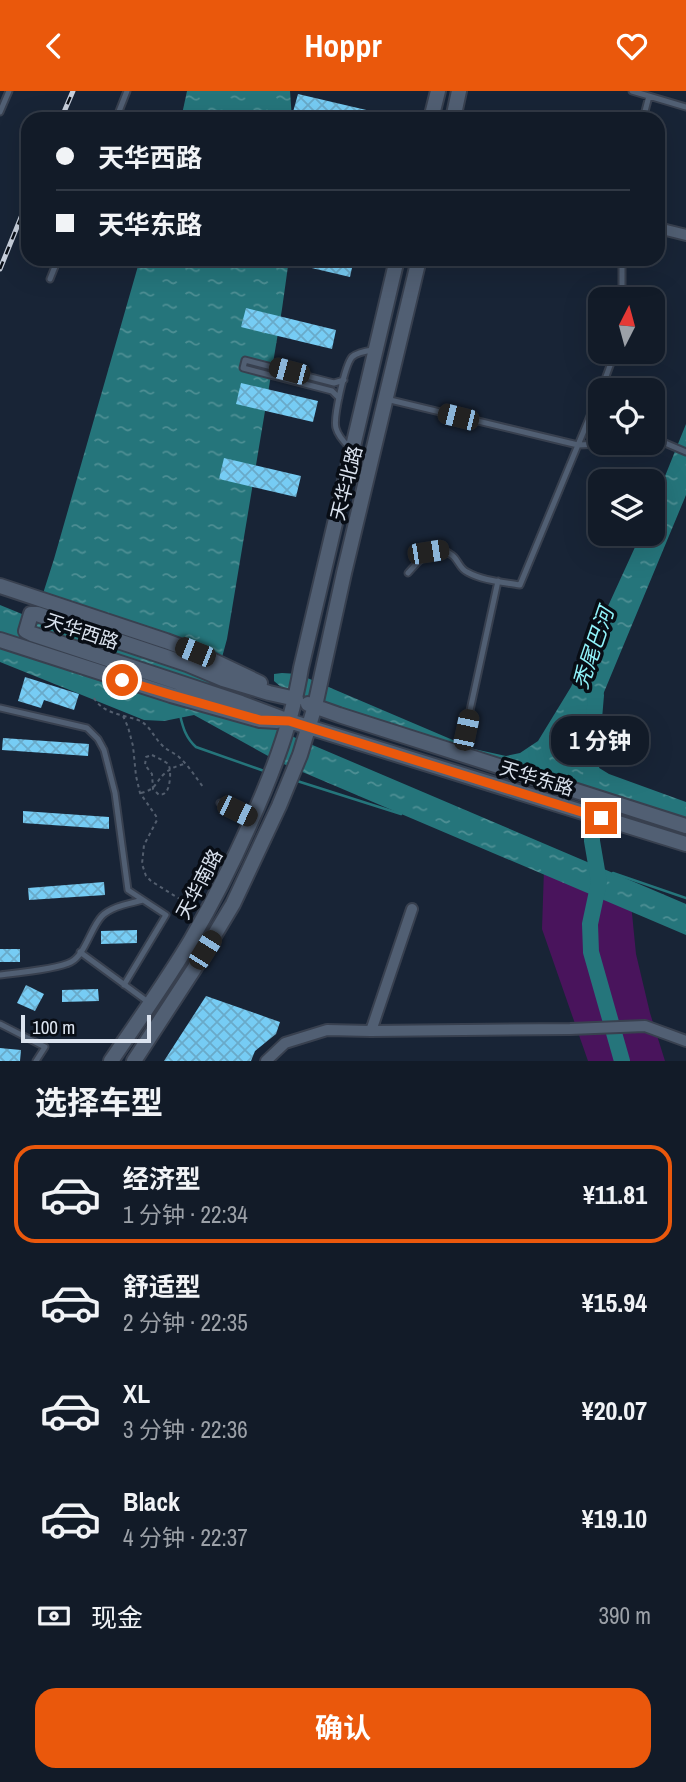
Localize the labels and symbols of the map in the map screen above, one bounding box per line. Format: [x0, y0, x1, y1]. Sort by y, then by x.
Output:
north arrow [588, 287, 665, 364]
car [266, 355, 313, 387]
car [436, 402, 481, 432]
street label: 天华北路 [324, 443, 368, 523]
car [406, 538, 451, 566]
water label: 秃尾巴河 [566, 600, 622, 692]
street label: 天华西路 [42, 607, 122, 655]
car [172, 634, 219, 670]
route start [106, 664, 138, 696]
car [452, 707, 481, 753]
callout: 1 分钟 [552, 717, 650, 765]
street label: 天华东路 [497, 754, 577, 802]
car [214, 792, 261, 830]
route end [585, 802, 617, 834]
street label: 天华南路 [170, 844, 228, 924]
car [185, 927, 226, 973]
scale bar [21, 1012, 150, 1044]

